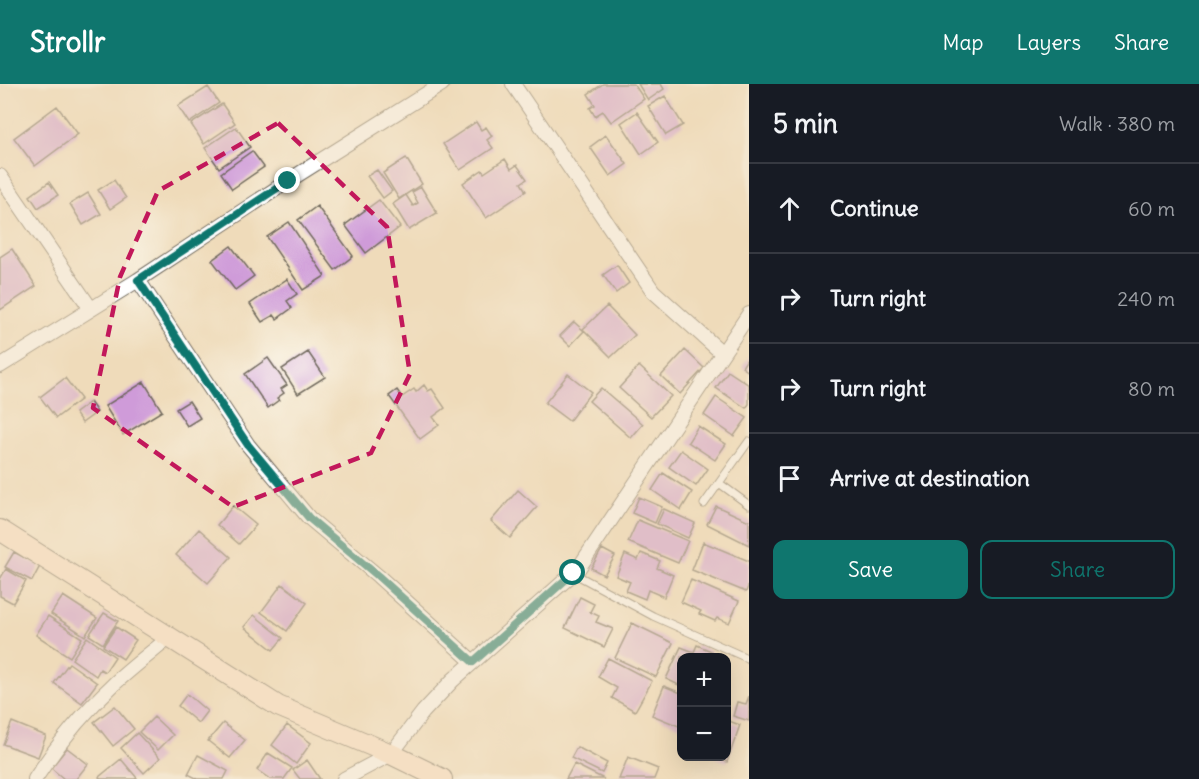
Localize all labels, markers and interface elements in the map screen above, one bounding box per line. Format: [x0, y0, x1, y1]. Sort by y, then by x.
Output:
text: Strollr [30, 24, 105, 60]
text: Map [943, 29, 983, 56]
text: Layers [1016, 29, 1081, 56]
text: Share [1114, 29, 1169, 56]
text: 5 min [773, 107, 838, 140]
text: Walk · 380 m [1059, 111, 1175, 136]
route end [274, 167, 300, 193]
icon: ahead [773, 192, 806, 225]
text: Continue [830, 194, 919, 222]
text: 60 m [1128, 196, 1175, 221]
icon: right [773, 282, 806, 315]
text: Turn right [830, 284, 926, 312]
text: 240 m [1117, 286, 1175, 311]
icon: right [773, 372, 806, 405]
text: Turn right [830, 374, 926, 402]
text: 80 m [1128, 376, 1175, 401]
icon: arrive [773, 462, 806, 495]
text: Arrive at destination [830, 464, 1030, 492]
button: Save [773, 540, 968, 599]
button: Share [980, 540, 1175, 599]
route start [559, 559, 585, 585]
map controls [677, 653, 731, 761]
button: + [677, 653, 731, 707]
button: − [677, 707, 731, 761]

